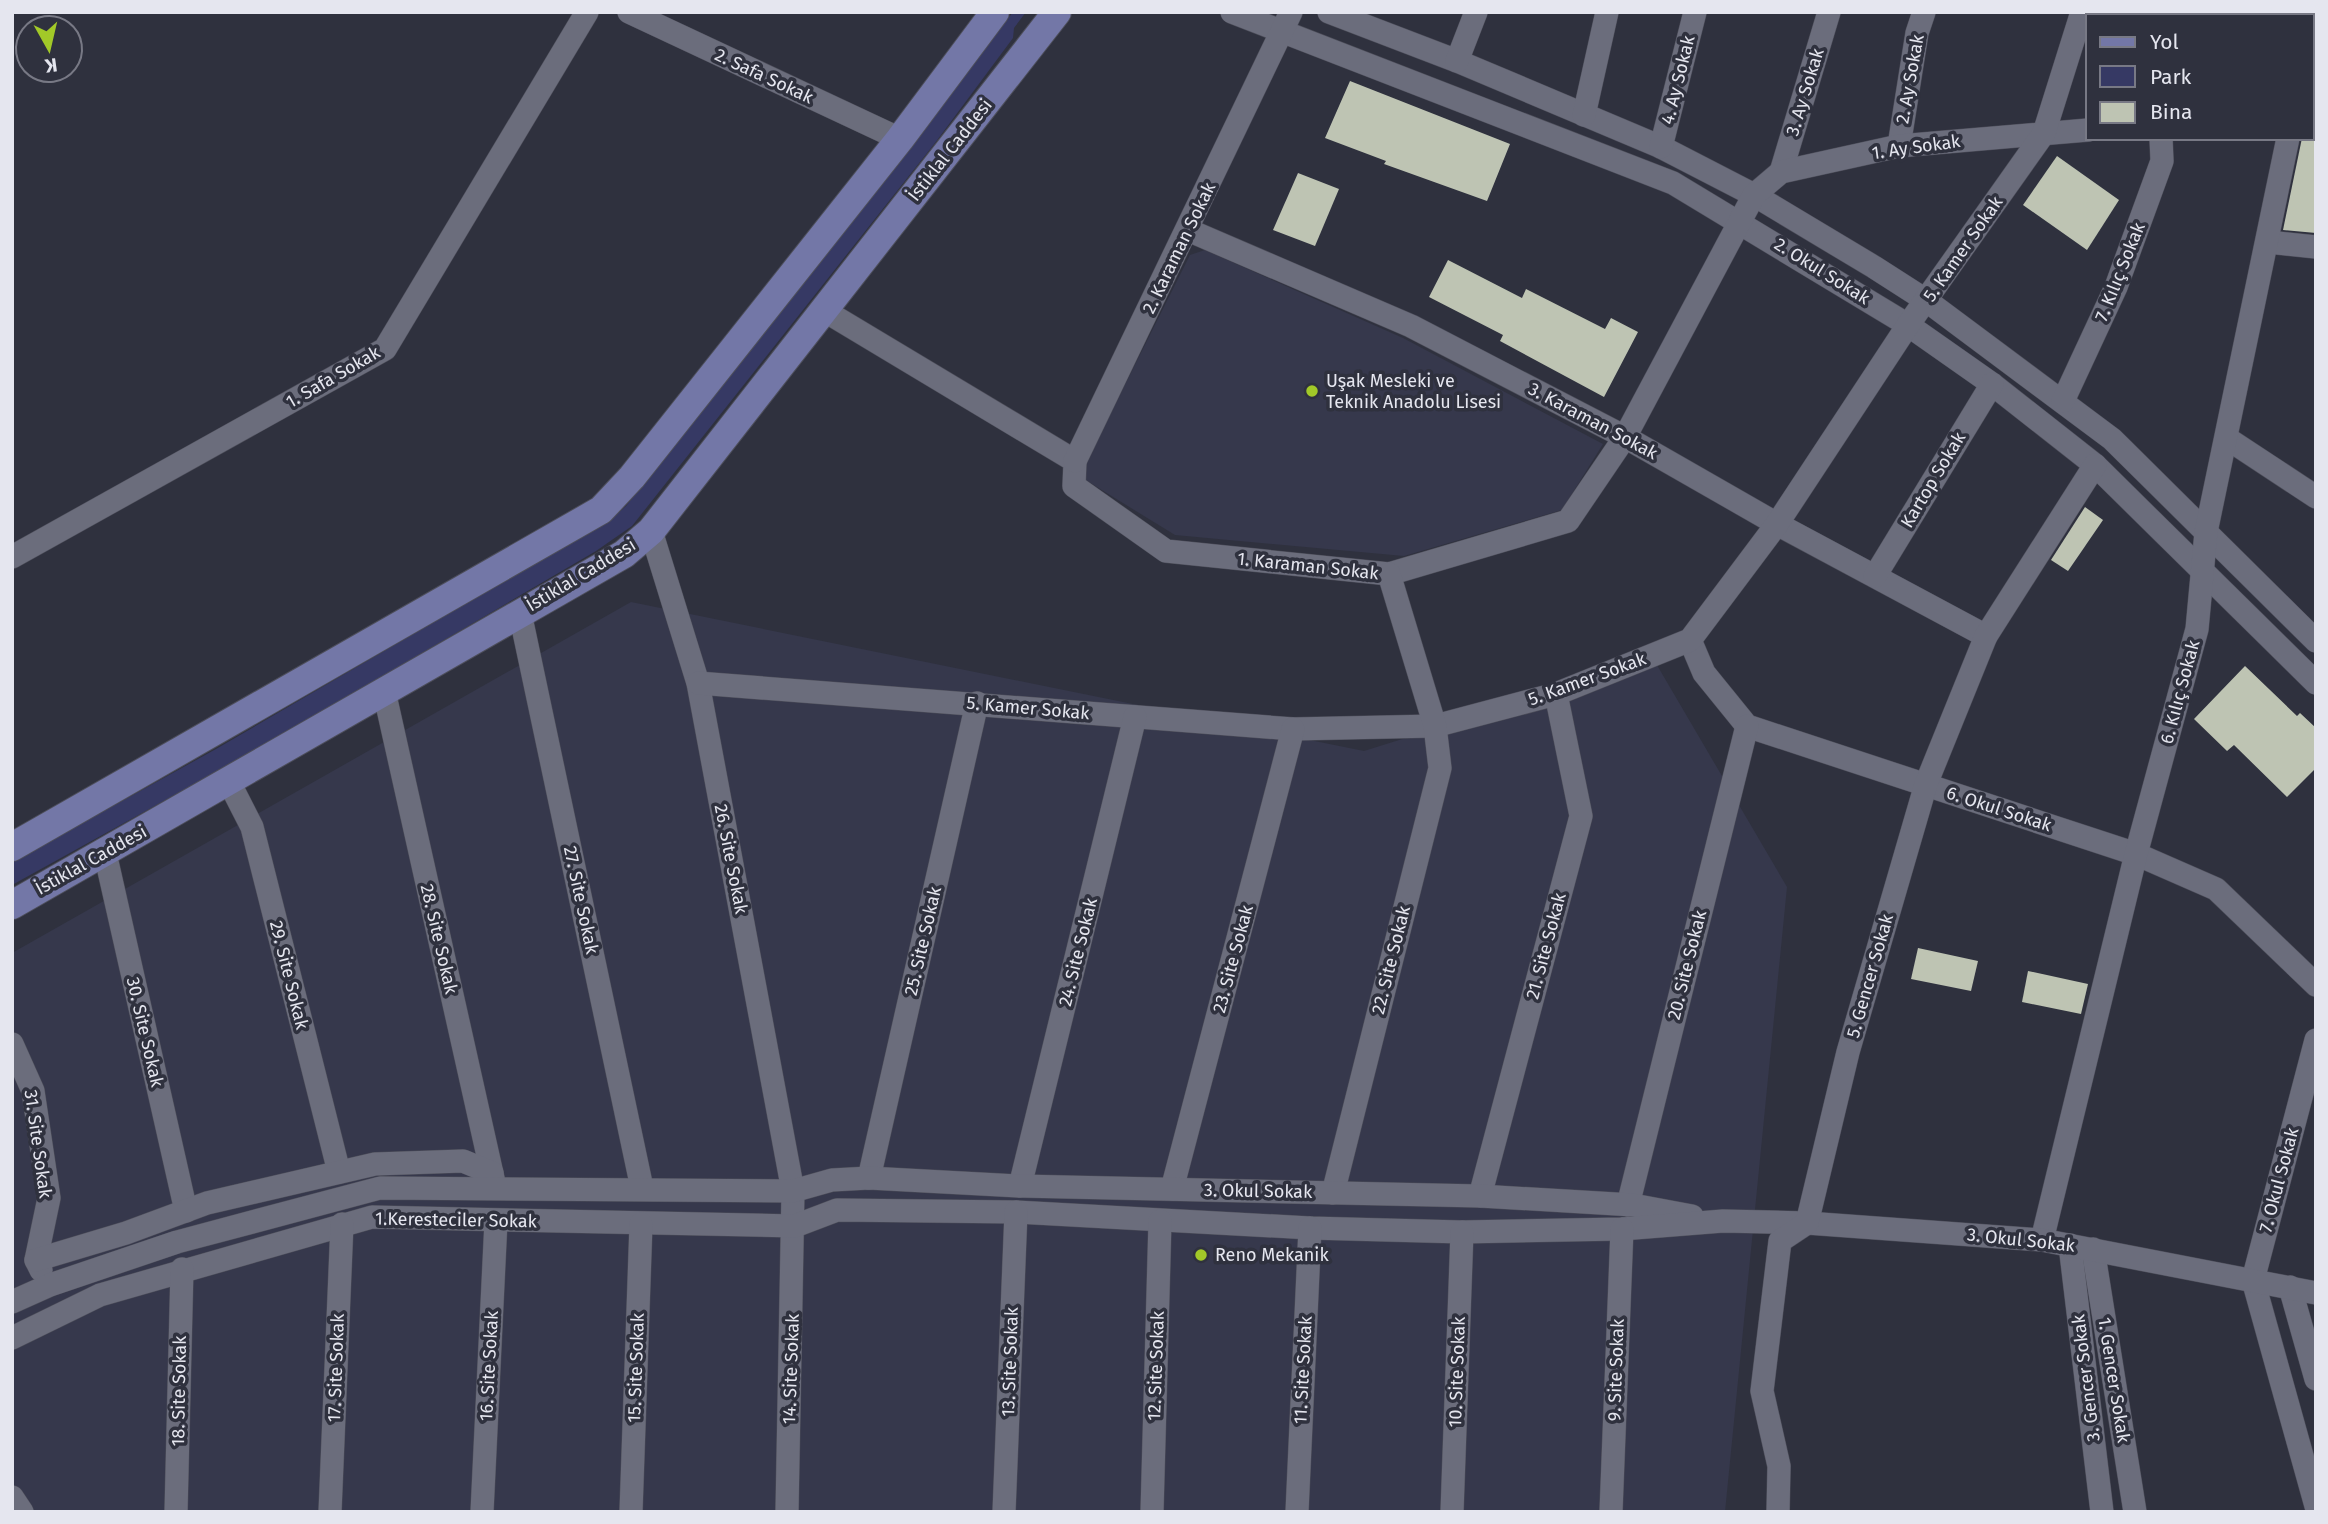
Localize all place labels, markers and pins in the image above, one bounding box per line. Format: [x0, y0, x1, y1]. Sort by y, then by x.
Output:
place label: Uşak Mesleki ve Teknik Anadolu Lisesi [1326, 370, 1501, 413]
marker: Uşak Mesleki ve Teknik Anadolu Lisesi [1304, 383, 1320, 399]
place label: Reno Mekanik [1215, 1244, 1329, 1266]
marker: Reno Mekanik [1193, 1247, 1209, 1263]

